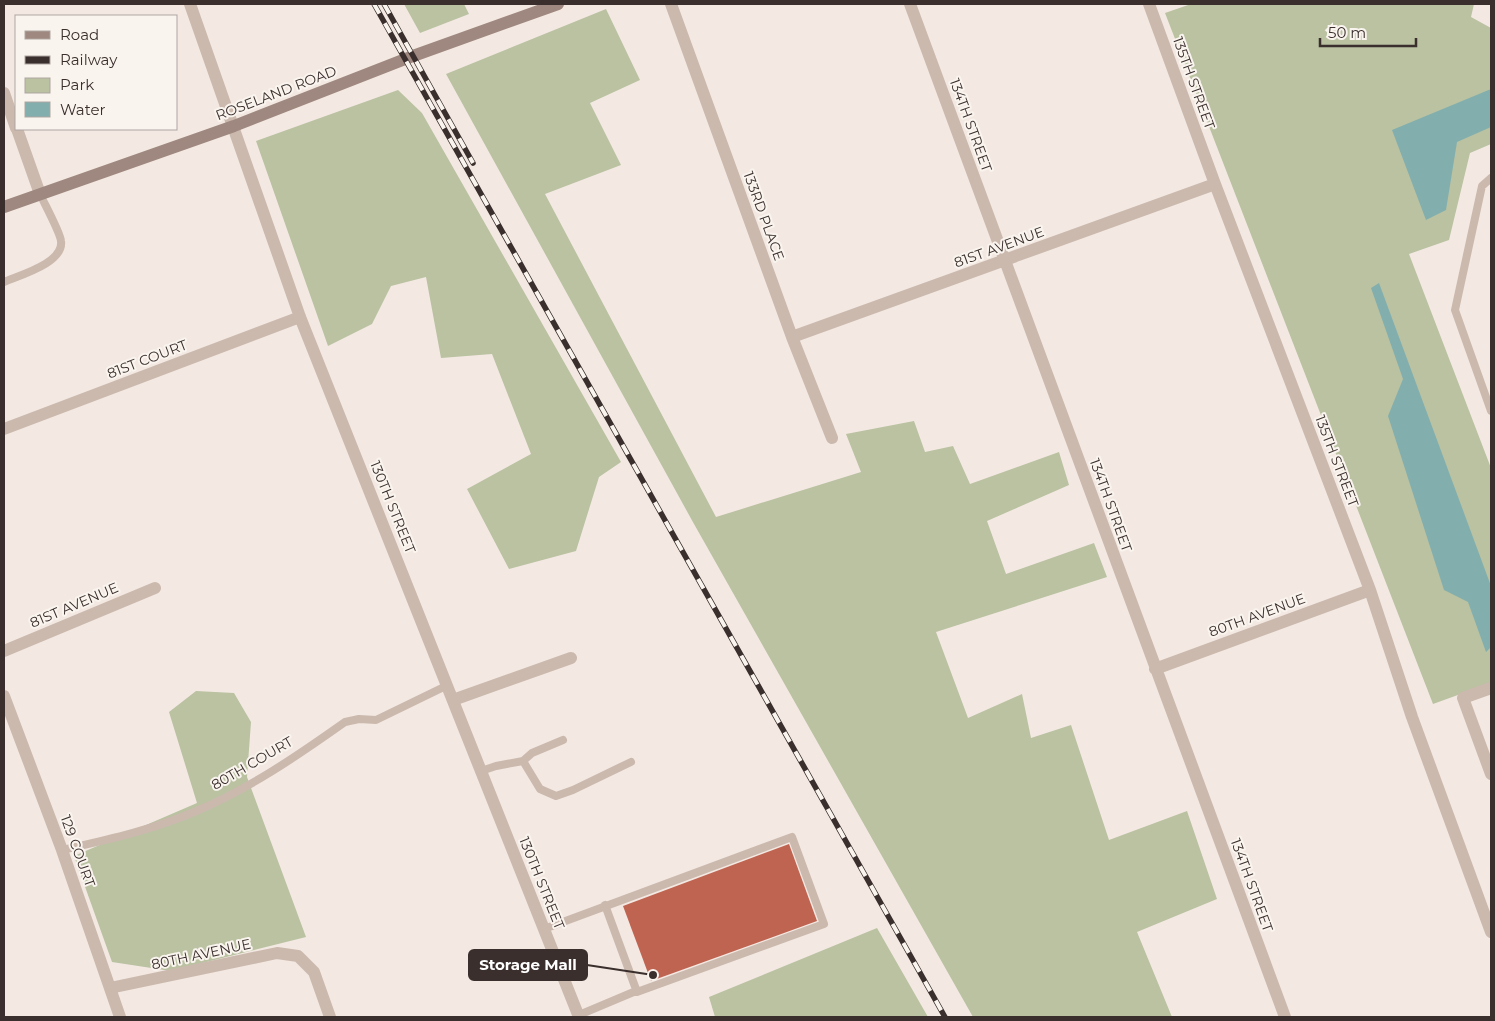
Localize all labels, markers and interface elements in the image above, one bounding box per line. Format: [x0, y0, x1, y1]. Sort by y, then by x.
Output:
legend [15, 15, 178, 130]
scale bar [1320, 15, 1416, 47]
text: 50 m [1328, 23, 1366, 42]
text: Road [60, 25, 99, 44]
street label: 135TH STREET [1169, 34, 1219, 132]
text: Railway [60, 50, 118, 69]
street label: ROSELAND ROAD [213, 62, 339, 124]
text: Park [60, 75, 94, 94]
street label: 134TH STREET [946, 76, 996, 174]
text: Water [60, 100, 106, 119]
street label: 133RD PLACE [740, 169, 788, 263]
street label: 81ST AVENUE [952, 222, 1046, 272]
street label: 81ST COURT [104, 335, 190, 383]
street label: 135TH STREET [1311, 412, 1363, 510]
street label: 134TH STREET [1086, 456, 1136, 554]
street label: 130TH STREET [366, 458, 420, 556]
street label: 81ST AVENUE [27, 578, 121, 632]
street label: 80TH AVENUE [1206, 589, 1308, 641]
street label: 80TH COURT [208, 732, 296, 794]
street label: 129 COURT [57, 812, 99, 890]
street label: 130TH STREET [515, 834, 569, 932]
street label: 134TH STREET [1227, 836, 1277, 934]
street label: 80TH AVENUE [150, 935, 252, 973]
callout: Storage Mall [469, 950, 587, 980]
text: Storage Mall [479, 955, 577, 974]

